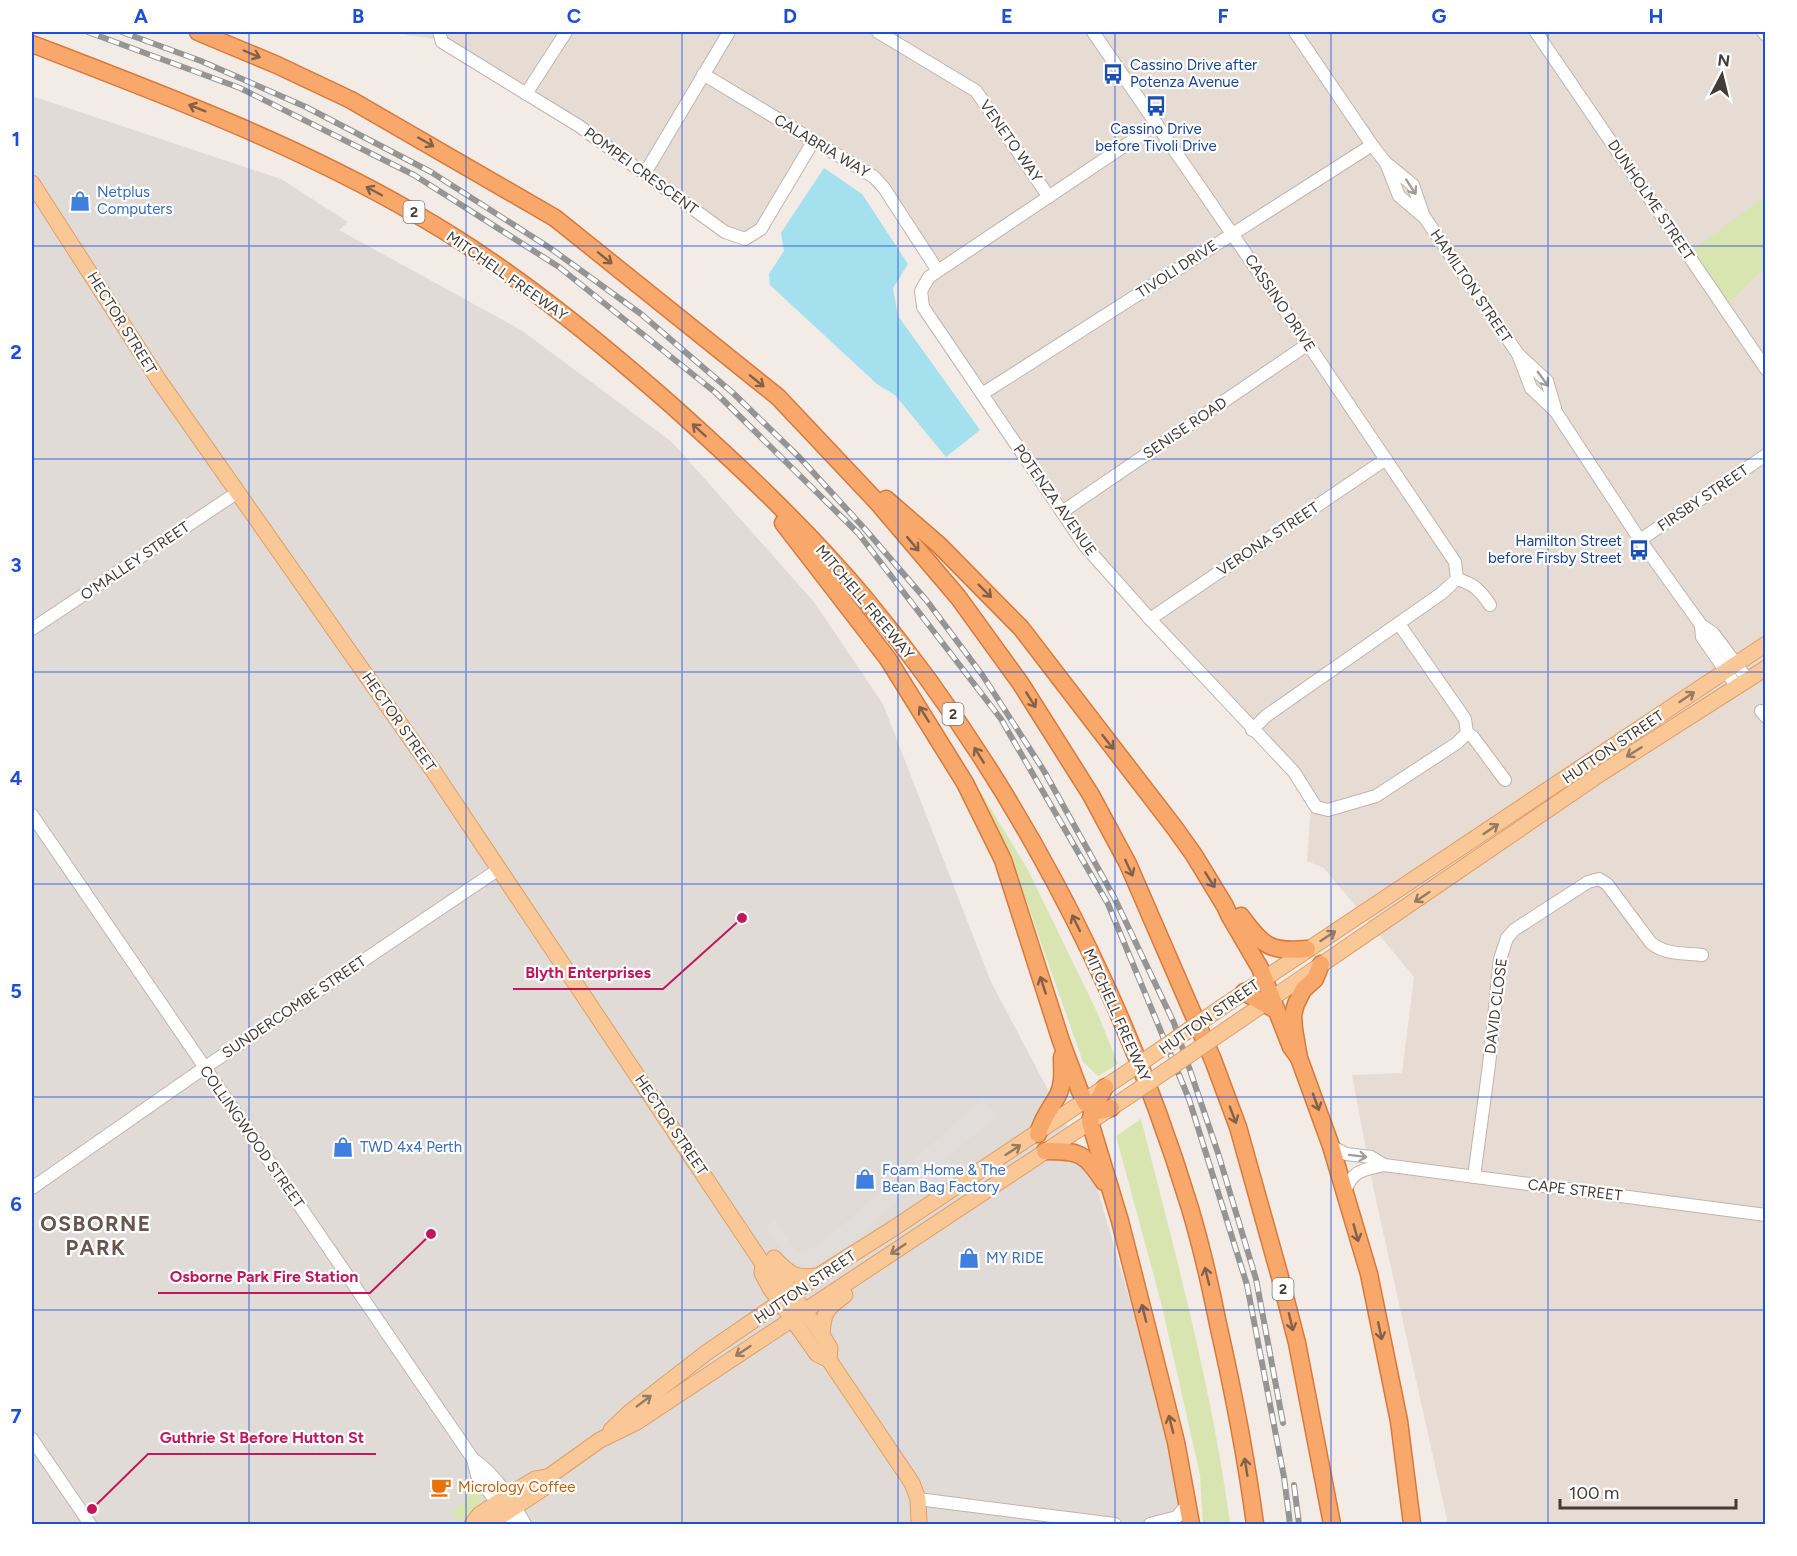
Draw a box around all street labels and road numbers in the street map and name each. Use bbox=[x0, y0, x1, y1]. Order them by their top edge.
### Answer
street label: VENETO WAY bbox=[976, 96, 1046, 186]
street label: CALABRIA WAY bbox=[771, 110, 873, 182]
street label: POMPEI CRESCENT bbox=[581, 124, 702, 219]
street label: DUNHOLME STREET bbox=[1604, 136, 1698, 264]
road number: 2 bbox=[404, 201, 424, 223]
street label: HAMILTON STREET bbox=[1426, 226, 1516, 347]
street label: MITCHELL FREEWAY bbox=[443, 227, 571, 325]
street label: TIVOLI DRIVE bbox=[1133, 236, 1221, 302]
street label: CASSINO DRIVE bbox=[1241, 251, 1319, 355]
street label: HECTOR STREET bbox=[83, 269, 161, 378]
street label: SENISE ROAD bbox=[1140, 393, 1230, 463]
street label: POTENZA AVENUE bbox=[1010, 441, 1100, 559]
street label: FIRSBY STREET bbox=[1654, 461, 1752, 535]
street label: VERONA STREET bbox=[1214, 498, 1323, 580]
street label: O'MALLEY STREET bbox=[77, 517, 194, 604]
street label: MITCHELL FREEWAY bbox=[812, 541, 918, 663]
street label: HECTOR STREET bbox=[358, 669, 440, 776]
road number: 2 bbox=[942, 703, 964, 725]
street label: HUTTON STREET bbox=[1559, 706, 1668, 788]
street label: MITCHELL FREEWAY bbox=[1080, 946, 1154, 1084]
street label: SUNDERCOMBE STREET bbox=[219, 952, 370, 1062]
street label: DAVID CLOSE bbox=[1481, 957, 1511, 1055]
street label: HUTTON STREET bbox=[1155, 975, 1263, 1058]
street label: COLLINGWOOD STREET bbox=[196, 1062, 308, 1212]
street label: HECTOR STREET bbox=[631, 1072, 712, 1179]
street label: CAPE STREET bbox=[1527, 1175, 1624, 1205]
street label: HUTTON STREET bbox=[751, 1246, 860, 1328]
road number: 2 bbox=[1272, 1278, 1294, 1300]

